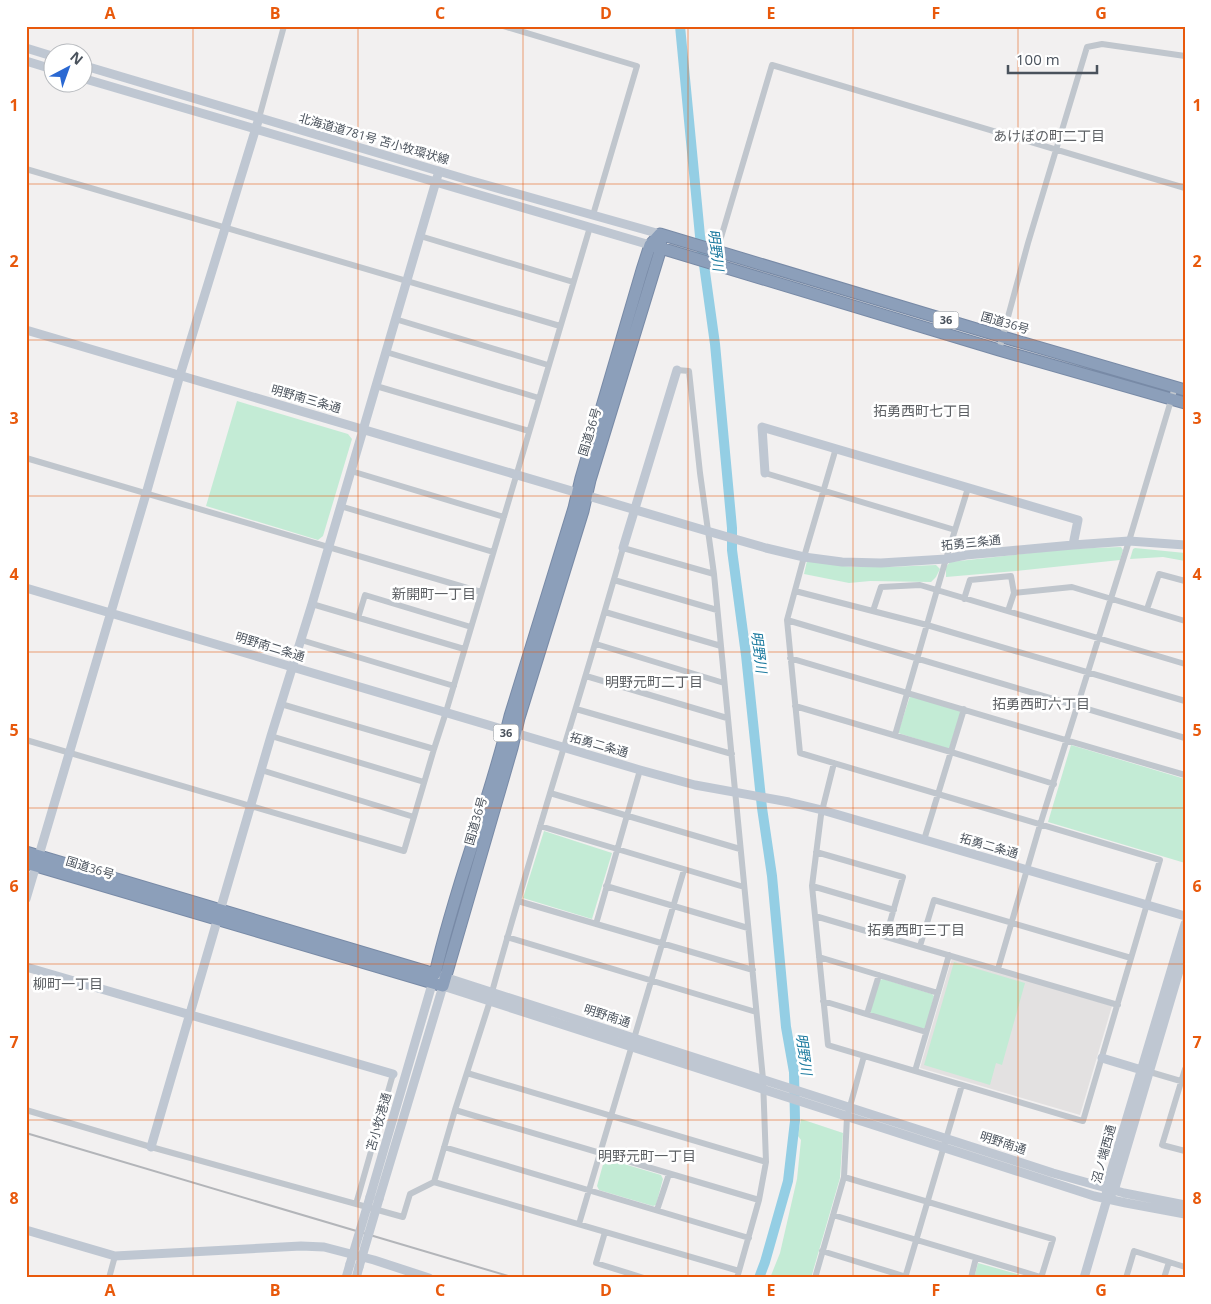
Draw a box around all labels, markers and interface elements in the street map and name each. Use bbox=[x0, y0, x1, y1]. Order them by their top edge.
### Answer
text: A bbox=[104, 2, 116, 24]
text: B bbox=[270, 2, 280, 24]
text: C bbox=[435, 2, 445, 24]
text: D bbox=[600, 2, 612, 24]
text: E bbox=[767, 2, 776, 24]
text: F bbox=[932, 2, 940, 24]
text: G bbox=[1095, 2, 1107, 24]
north arrow bbox=[42, 42, 92, 92]
scale bar bbox=[1008, 42, 1097, 74]
text: N bbox=[66, 47, 87, 69]
text: 100 m bbox=[1016, 49, 1060, 69]
text: 1 bbox=[9, 94, 19, 116]
text: 1 bbox=[1192, 94, 1202, 116]
street label: 北海道道781号 苫小牧環状線 bbox=[297, 109, 451, 168]
district label: あけぼの町二丁目 bbox=[993, 126, 1105, 145]
water label: 明野川 bbox=[705, 228, 729, 274]
text: 2 bbox=[9, 250, 19, 272]
text: 2 bbox=[1192, 250, 1202, 272]
street label: 国道36号 bbox=[979, 307, 1031, 338]
road number: 36 bbox=[934, 312, 958, 328]
street label: 明野南三条通 bbox=[269, 380, 343, 417]
district label: 拓勇西町七丁目 bbox=[873, 401, 971, 420]
street label: 国道36号 bbox=[574, 406, 605, 458]
text: 3 bbox=[9, 407, 19, 429]
text: 3 bbox=[1192, 407, 1202, 429]
street label: 拓勇三条通 bbox=[940, 531, 1002, 554]
text: 4 bbox=[9, 563, 19, 585]
text: 4 bbox=[1192, 563, 1202, 585]
district label: 新開町一丁目 bbox=[392, 584, 476, 603]
street label: 明野南二条通 bbox=[233, 628, 307, 665]
water label: 明野川 bbox=[748, 630, 772, 676]
district label: 明野元町二丁目 bbox=[605, 672, 703, 691]
district label: 拓勇西町六丁目 bbox=[992, 694, 1090, 713]
text: 5 bbox=[9, 719, 19, 741]
text: 5 bbox=[1192, 719, 1202, 741]
road number: 36 bbox=[494, 724, 518, 741]
street label: 拓勇二条通 bbox=[568, 728, 630, 761]
street label: 国道36号 bbox=[460, 795, 491, 847]
street label: 拓勇二条通 bbox=[958, 829, 1020, 862]
street label: 国道36号 bbox=[64, 852, 116, 883]
text: 6 bbox=[9, 875, 19, 897]
text: 6 bbox=[1192, 875, 1202, 897]
district label: 拓勇西町三丁目 bbox=[867, 920, 965, 939]
district label: 柳町一丁目 bbox=[33, 974, 103, 993]
street label: 明野南通 bbox=[582, 1000, 633, 1031]
text: 7 bbox=[9, 1031, 19, 1053]
text: 7 bbox=[1192, 1031, 1202, 1053]
water label: 明野川 bbox=[792, 1032, 817, 1078]
street label: 苫小牧港通 bbox=[362, 1091, 395, 1153]
street label: 沼ノ端西通 bbox=[1088, 1123, 1119, 1185]
street label: 明野南通 bbox=[978, 1127, 1029, 1158]
district label: 明野元町一丁目 bbox=[598, 1146, 696, 1165]
text: 8 bbox=[9, 1187, 19, 1209]
text: 8 bbox=[1192, 1187, 1202, 1209]
text: A bbox=[104, 1279, 116, 1301]
text: B bbox=[270, 1279, 280, 1301]
text: C bbox=[435, 1279, 445, 1301]
text: D bbox=[600, 1279, 612, 1301]
text: E bbox=[767, 1279, 776, 1301]
text: F bbox=[932, 1279, 940, 1301]
text: G bbox=[1095, 1279, 1107, 1301]

